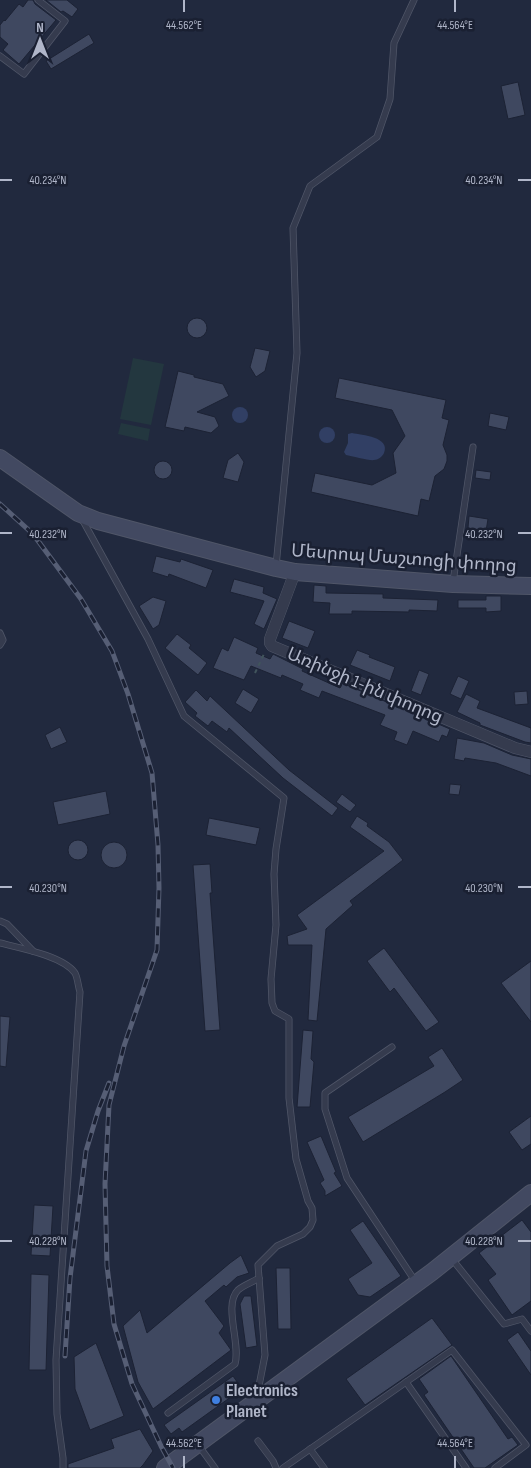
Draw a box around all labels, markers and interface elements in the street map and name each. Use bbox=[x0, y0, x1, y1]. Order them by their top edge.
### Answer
north arrow bbox=[15, 15, 65, 65]
text: 44.562°E bbox=[166, 18, 202, 33]
text: 44.564°E bbox=[437, 18, 473, 33]
text: N bbox=[36, 19, 44, 36]
text: 40.234°N bbox=[30, 173, 66, 188]
text: 40.234°N bbox=[466, 173, 502, 188]
text: 40.232°N bbox=[29, 527, 67, 542]
text: 40.232°N bbox=[465, 527, 503, 542]
street label: Մեսրոպ Մաշտոցի փողոց bbox=[290, 540, 517, 577]
street label: Առինջի 1-ին փողոց bbox=[284, 643, 446, 728]
text: 40.230°N bbox=[29, 881, 67, 896]
text: 40.230°N bbox=[465, 881, 503, 896]
text: 40.228°N bbox=[29, 1234, 67, 1249]
text: 40.228°N bbox=[465, 1234, 503, 1249]
place label: Electronics Planet bbox=[226, 1380, 298, 1422]
marker: Electronics Planet bbox=[210, 1394, 222, 1406]
text: 44.562°E bbox=[166, 1436, 202, 1451]
text: 44.564°E bbox=[437, 1436, 473, 1451]

